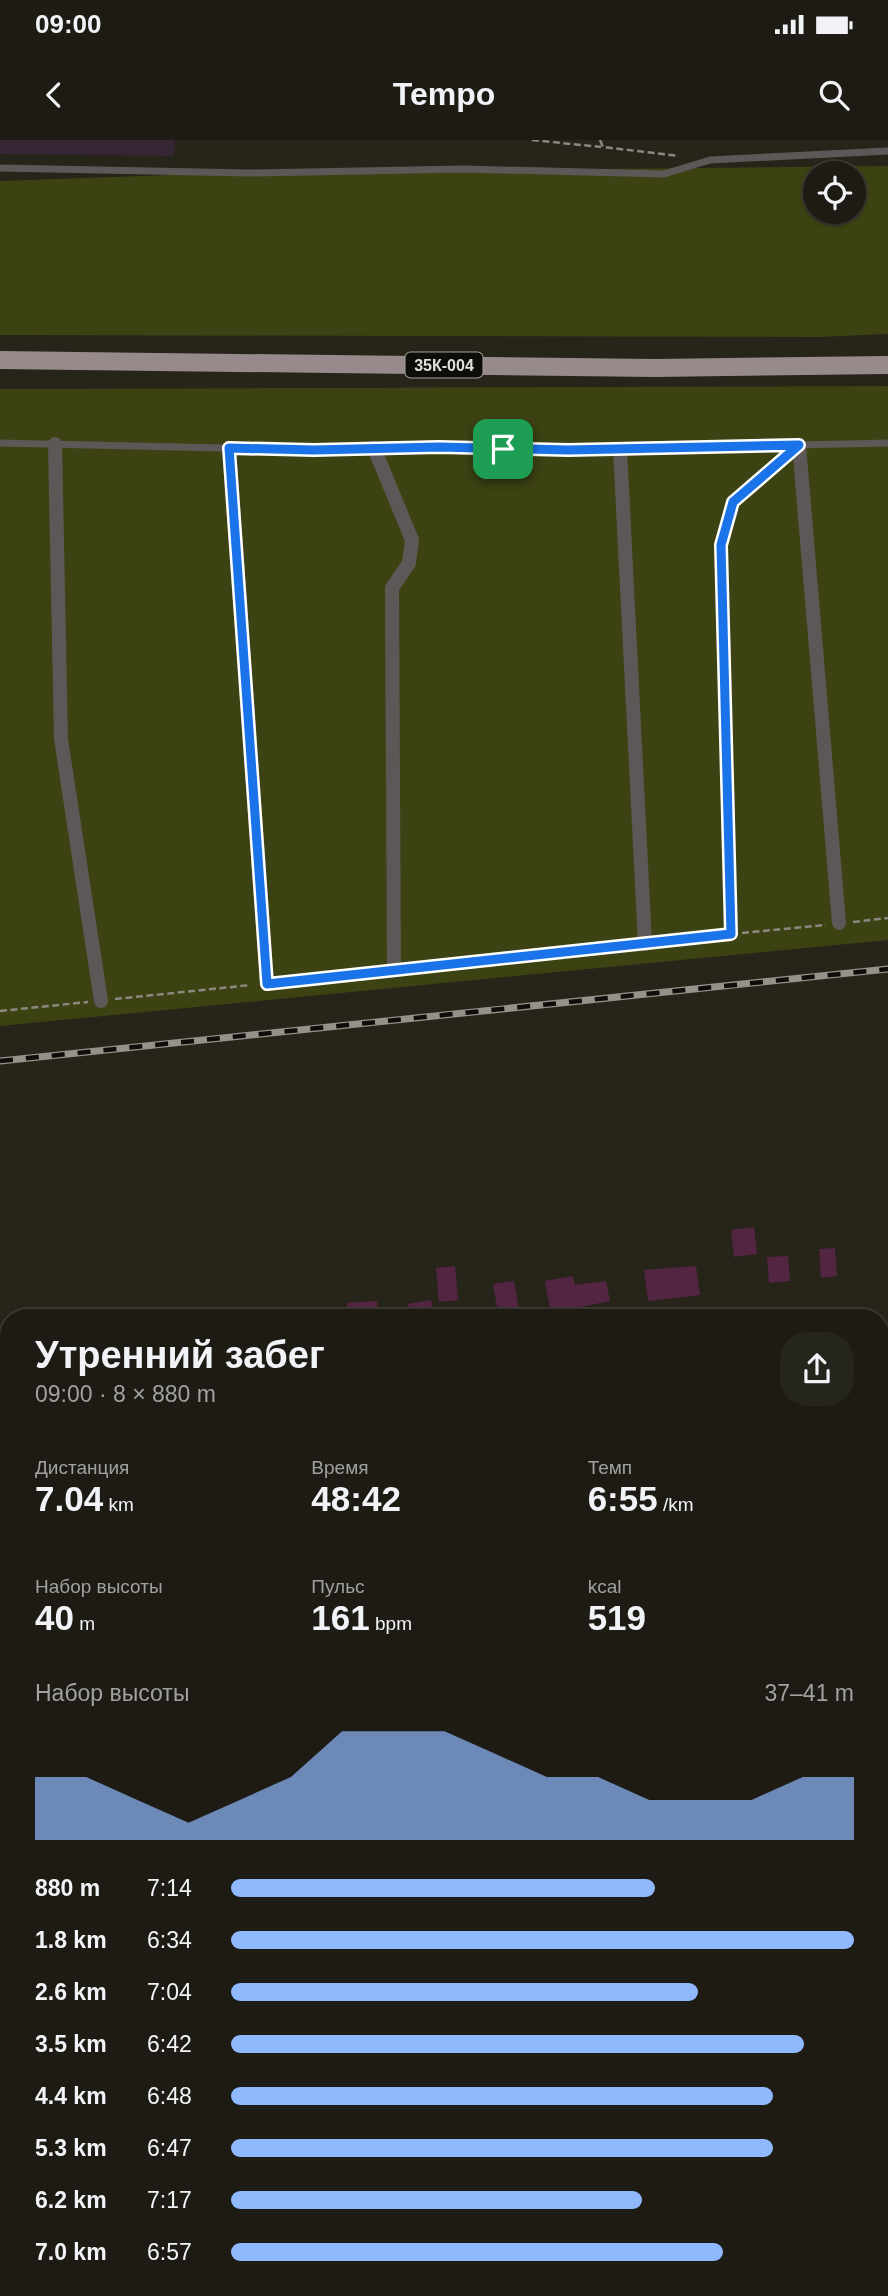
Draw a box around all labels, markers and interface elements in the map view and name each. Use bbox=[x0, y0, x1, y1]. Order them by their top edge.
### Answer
text: 09:00 bbox=[35, 9, 102, 39]
icon: back bbox=[35, 76, 73, 114]
text: Tempo bbox=[393, 76, 495, 112]
icon: search bbox=[815, 76, 853, 114]
map controls bbox=[803, 161, 866, 224]
button: locate bbox=[803, 161, 866, 224]
road number: 35К-004 bbox=[406, 353, 482, 378]
pin bbox=[473, 419, 533, 479]
icon: arrive bbox=[484, 430, 522, 468]
button: share bbox=[780, 1332, 854, 1406]
text: Утренний забег bbox=[35, 1334, 325, 1376]
text: 09:00 · 8 × 880 m bbox=[35, 1381, 216, 1407]
text: Дистанция bbox=[35, 1457, 129, 1478]
text: Время bbox=[311, 1457, 369, 1478]
text: Темп bbox=[588, 1457, 632, 1478]
text: 7.04 bbox=[35, 1479, 103, 1518]
text: 48:42 bbox=[311, 1479, 401, 1518]
text: 6:55 bbox=[588, 1479, 658, 1518]
text: km bbox=[103, 1494, 134, 1515]
text: /km bbox=[658, 1494, 694, 1515]
text: Набор высоты bbox=[35, 1576, 163, 1597]
text: Пульс bbox=[311, 1576, 365, 1597]
text: kcal bbox=[588, 1576, 621, 1597]
text: 40 bbox=[35, 1598, 74, 1637]
text: 161 bbox=[311, 1598, 370, 1637]
text: 519 bbox=[588, 1598, 646, 1637]
text: m bbox=[74, 1613, 95, 1634]
text: bpm bbox=[370, 1613, 412, 1634]
text: Набор высоты bbox=[35, 1680, 189, 1706]
text: 37–41 m bbox=[764, 1680, 854, 1706]
text: 880 m bbox=[35, 1875, 100, 1901]
text: 7:14 bbox=[147, 1875, 192, 1901]
text: 1.8 km bbox=[35, 1927, 107, 1953]
text: 6:34 bbox=[147, 1927, 192, 1953]
text: 2.6 km bbox=[35, 1979, 107, 2005]
text: 7:04 bbox=[147, 1979, 192, 2005]
text: 3.5 km bbox=[35, 2031, 107, 2057]
text: 6:42 bbox=[147, 2031, 192, 2057]
text: 4.4 km bbox=[35, 2083, 107, 2109]
text: 6:48 bbox=[147, 2083, 192, 2109]
text: 5.3 km bbox=[35, 2135, 107, 2161]
text: 6:47 bbox=[147, 2135, 192, 2161]
text: 6.2 km bbox=[35, 2187, 107, 2213]
text: 7:17 bbox=[147, 2187, 192, 2213]
text: 7.0 km bbox=[35, 2239, 107, 2265]
text: 6:57 bbox=[147, 2239, 192, 2265]

